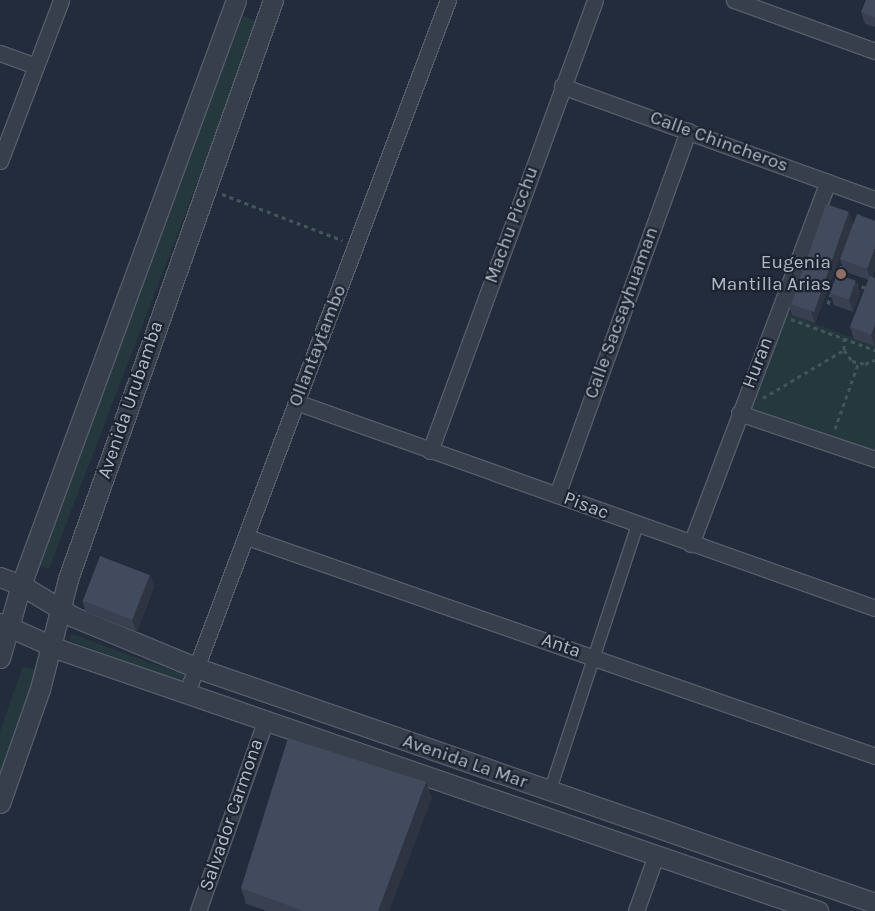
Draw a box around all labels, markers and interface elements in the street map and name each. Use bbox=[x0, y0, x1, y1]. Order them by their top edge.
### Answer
street label: Calle Chincheros bbox=[647, 106, 791, 178]
street label: Machu Picchu bbox=[480, 163, 544, 287]
street label: Calle Sacsayhuaman bbox=[580, 224, 664, 402]
place label: Eugenia Mantilla Arias bbox=[711, 252, 831, 296]
marker: Eugenia Mantilla Arias bbox=[835, 268, 847, 280]
street label: Ollantaytambo bbox=[284, 282, 352, 410]
street label: Avenida Urubamba bbox=[93, 318, 169, 482]
street label: Huran bbox=[738, 334, 778, 392]
street label: Pisac bbox=[560, 487, 612, 525]
street label: Anta bbox=[538, 629, 584, 663]
street label: Avenida La Mar bbox=[400, 730, 530, 794]
street label: Salvador Carmona bbox=[195, 736, 269, 894]

